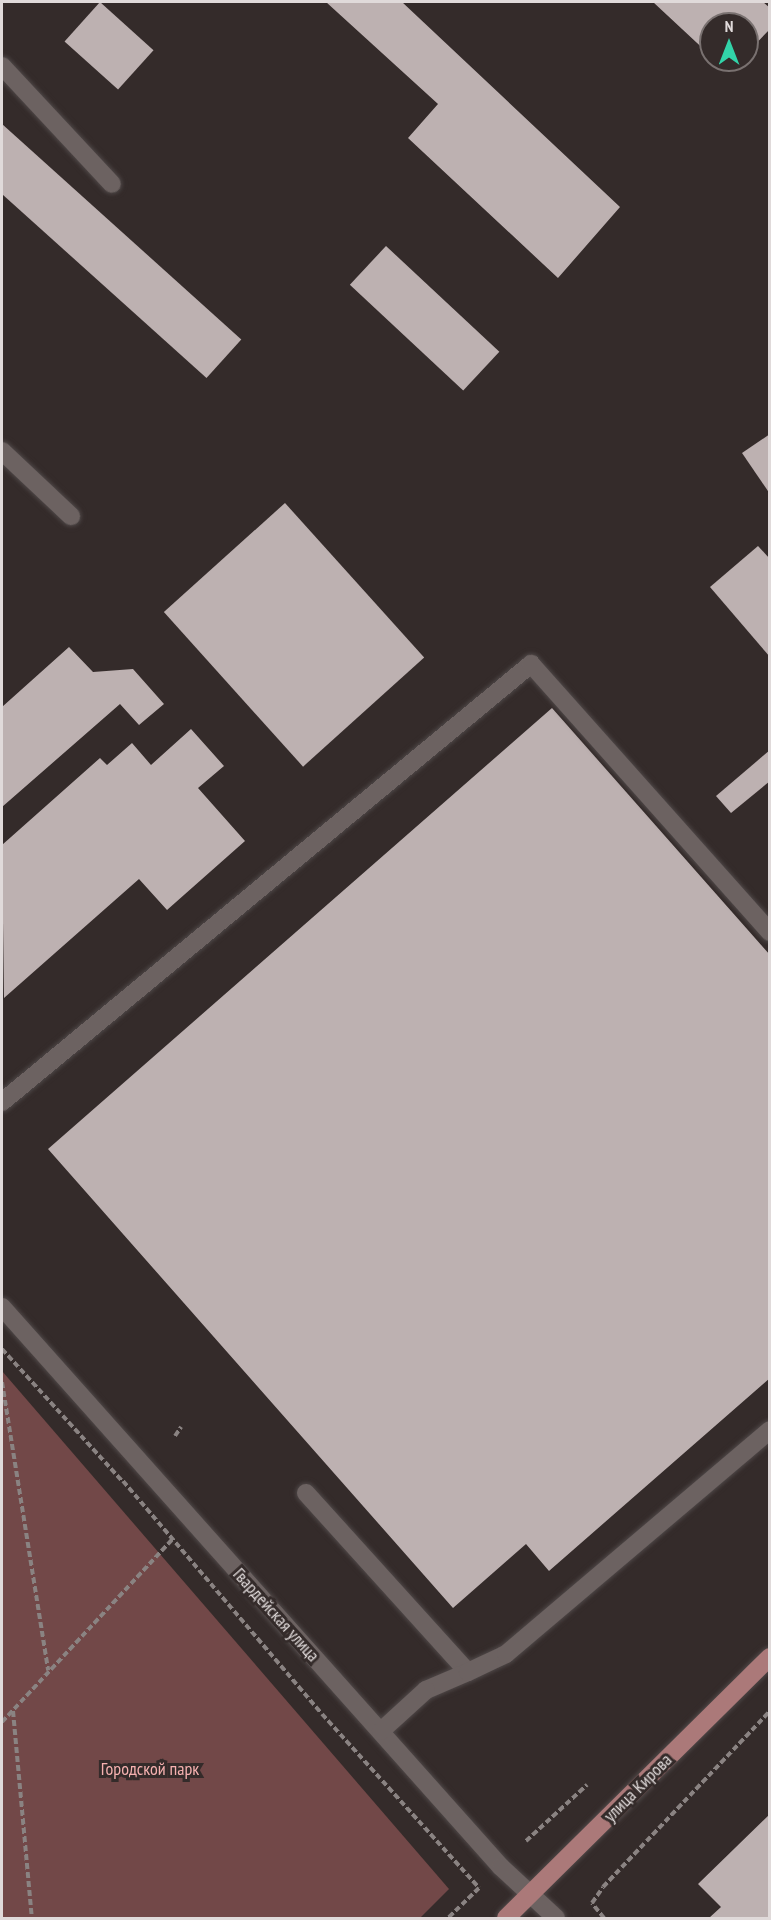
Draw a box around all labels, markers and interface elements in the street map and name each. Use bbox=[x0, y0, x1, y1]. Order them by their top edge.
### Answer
north arrow bbox=[699, 12, 759, 72]
text: N bbox=[725, 16, 733, 36]
street label: Гвардейская улица bbox=[228, 1564, 324, 1666]
street label: улица Кирова bbox=[599, 1749, 677, 1827]
park label: Городской парк bbox=[101, 1758, 199, 1780]

